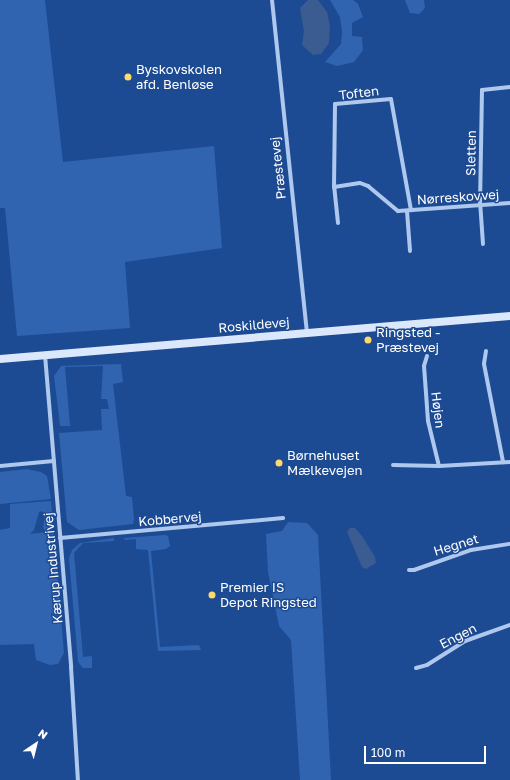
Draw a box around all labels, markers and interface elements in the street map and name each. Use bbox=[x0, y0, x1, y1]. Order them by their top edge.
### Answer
place label: Byskovskolen afd. Benløse bbox=[136, 62, 222, 93]
marker: Byskovskolen afd. Benløse bbox=[123, 72, 133, 82]
street label: Toften bbox=[338, 83, 380, 103]
street label: Sletten bbox=[463, 130, 479, 176]
street label: Præstevej bbox=[267, 136, 289, 200]
street label: Nørreskovvej bbox=[416, 186, 500, 208]
street label: Roskildevej bbox=[218, 314, 290, 336]
place label: Ringsted - Præstevej bbox=[376, 325, 440, 356]
marker: Ringsted - Præstevej bbox=[363, 335, 373, 345]
street label: Højen bbox=[428, 391, 448, 429]
place label: Børnehuset Mælkevejen bbox=[287, 448, 362, 479]
marker: Børnehuset Mælkevejen bbox=[274, 458, 284, 468]
street label: Kobbervej bbox=[138, 508, 202, 530]
street label: Kærup Industrivej bbox=[40, 512, 66, 624]
street label: Hegnet bbox=[432, 531, 480, 559]
place label: Premier IS Depot Ringsted bbox=[220, 580, 317, 611]
marker: Premier IS Depot Ringsted bbox=[207, 590, 217, 600]
street label: Engen bbox=[437, 620, 479, 652]
north arrow bbox=[16, 724, 56, 764]
text: N bbox=[36, 726, 50, 741]
scale bar bbox=[366, 738, 488, 764]
text: 100 m bbox=[371, 745, 405, 760]

